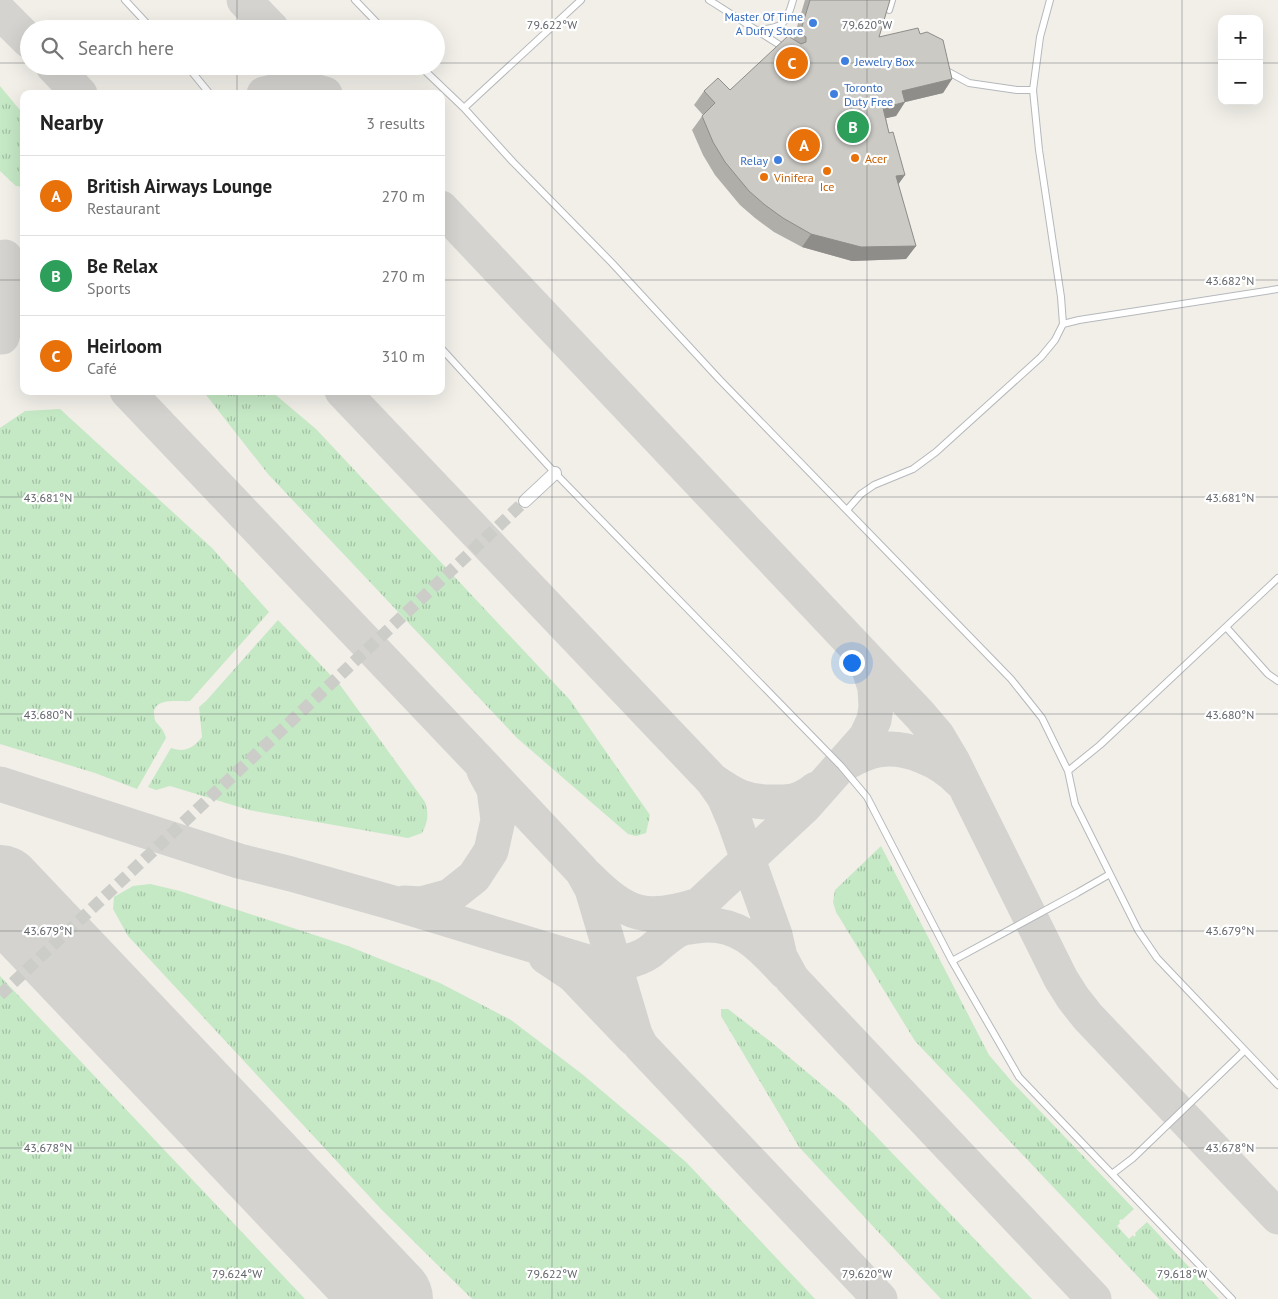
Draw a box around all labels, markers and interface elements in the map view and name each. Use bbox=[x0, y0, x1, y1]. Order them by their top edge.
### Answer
place label: Master Of Time A Dufry Store bbox=[725, 9, 803, 38]
map controls bbox=[1218, 15, 1263, 105]
button: + bbox=[1218, 15, 1263, 60]
text: 79.622°W bbox=[527, 17, 577, 32]
marker: Master Of Time A Dufry Store bbox=[807, 17, 819, 29]
text: 79.620°W bbox=[842, 17, 892, 32]
search box bbox=[20, 20, 445, 75]
icon: search bbox=[38, 34, 66, 62]
text: Search here bbox=[78, 36, 174, 60]
pin: C bbox=[776, 44, 808, 82]
place label: Jewelry Box bbox=[854, 54, 915, 69]
marker: Jewelry Box bbox=[839, 55, 851, 67]
button: − bbox=[1218, 60, 1263, 105]
place label: Toronto Duty Free bbox=[844, 80, 893, 109]
marker: Toronto Duty Free bbox=[828, 88, 840, 100]
pin: B bbox=[837, 108, 869, 146]
text: Nearby bbox=[40, 109, 103, 136]
text: 3 results bbox=[366, 113, 425, 133]
pin: A bbox=[788, 126, 820, 164]
place label: Acer bbox=[865, 151, 887, 166]
marker: Acer bbox=[849, 152, 861, 164]
place label: Relay bbox=[740, 153, 768, 168]
marker: Relay bbox=[772, 154, 784, 166]
marker: Ice bbox=[821, 165, 833, 177]
place label: Vinifera bbox=[773, 170, 814, 185]
marker: Vinifera bbox=[758, 171, 770, 183]
text: British Airways Lounge bbox=[87, 174, 272, 198]
place label: Ice bbox=[820, 179, 834, 194]
text: A bbox=[51, 186, 61, 206]
text: 270 m bbox=[382, 186, 425, 206]
text: Restaurant bbox=[87, 198, 160, 218]
text: Be Relax bbox=[87, 254, 158, 278]
text: B bbox=[51, 266, 61, 286]
text: 270 m bbox=[382, 266, 425, 286]
text: 43.682°N bbox=[1206, 273, 1254, 288]
text: Sports bbox=[87, 278, 131, 298]
text: Heirloom bbox=[87, 334, 162, 358]
text: C bbox=[52, 346, 60, 366]
text: 310 m bbox=[382, 346, 425, 366]
text: Café bbox=[87, 358, 117, 378]
text: 43.681°N bbox=[24, 490, 72, 505]
text: 43.681°N bbox=[1206, 490, 1254, 505]
your location bbox=[839, 650, 865, 676]
text: 43.680°N bbox=[24, 707, 72, 722]
text: 43.680°N bbox=[1206, 707, 1254, 722]
text: 43.679°N bbox=[24, 923, 72, 938]
text: 43.679°N bbox=[1206, 923, 1254, 938]
text: 43.678°N bbox=[24, 1140, 72, 1155]
text: 43.678°N bbox=[1206, 1140, 1254, 1155]
text: 79.624°W bbox=[212, 1266, 262, 1281]
text: 79.622°W bbox=[527, 1266, 577, 1281]
text: 79.620°W bbox=[842, 1266, 892, 1281]
text: 79.618°W bbox=[1157, 1266, 1207, 1281]

